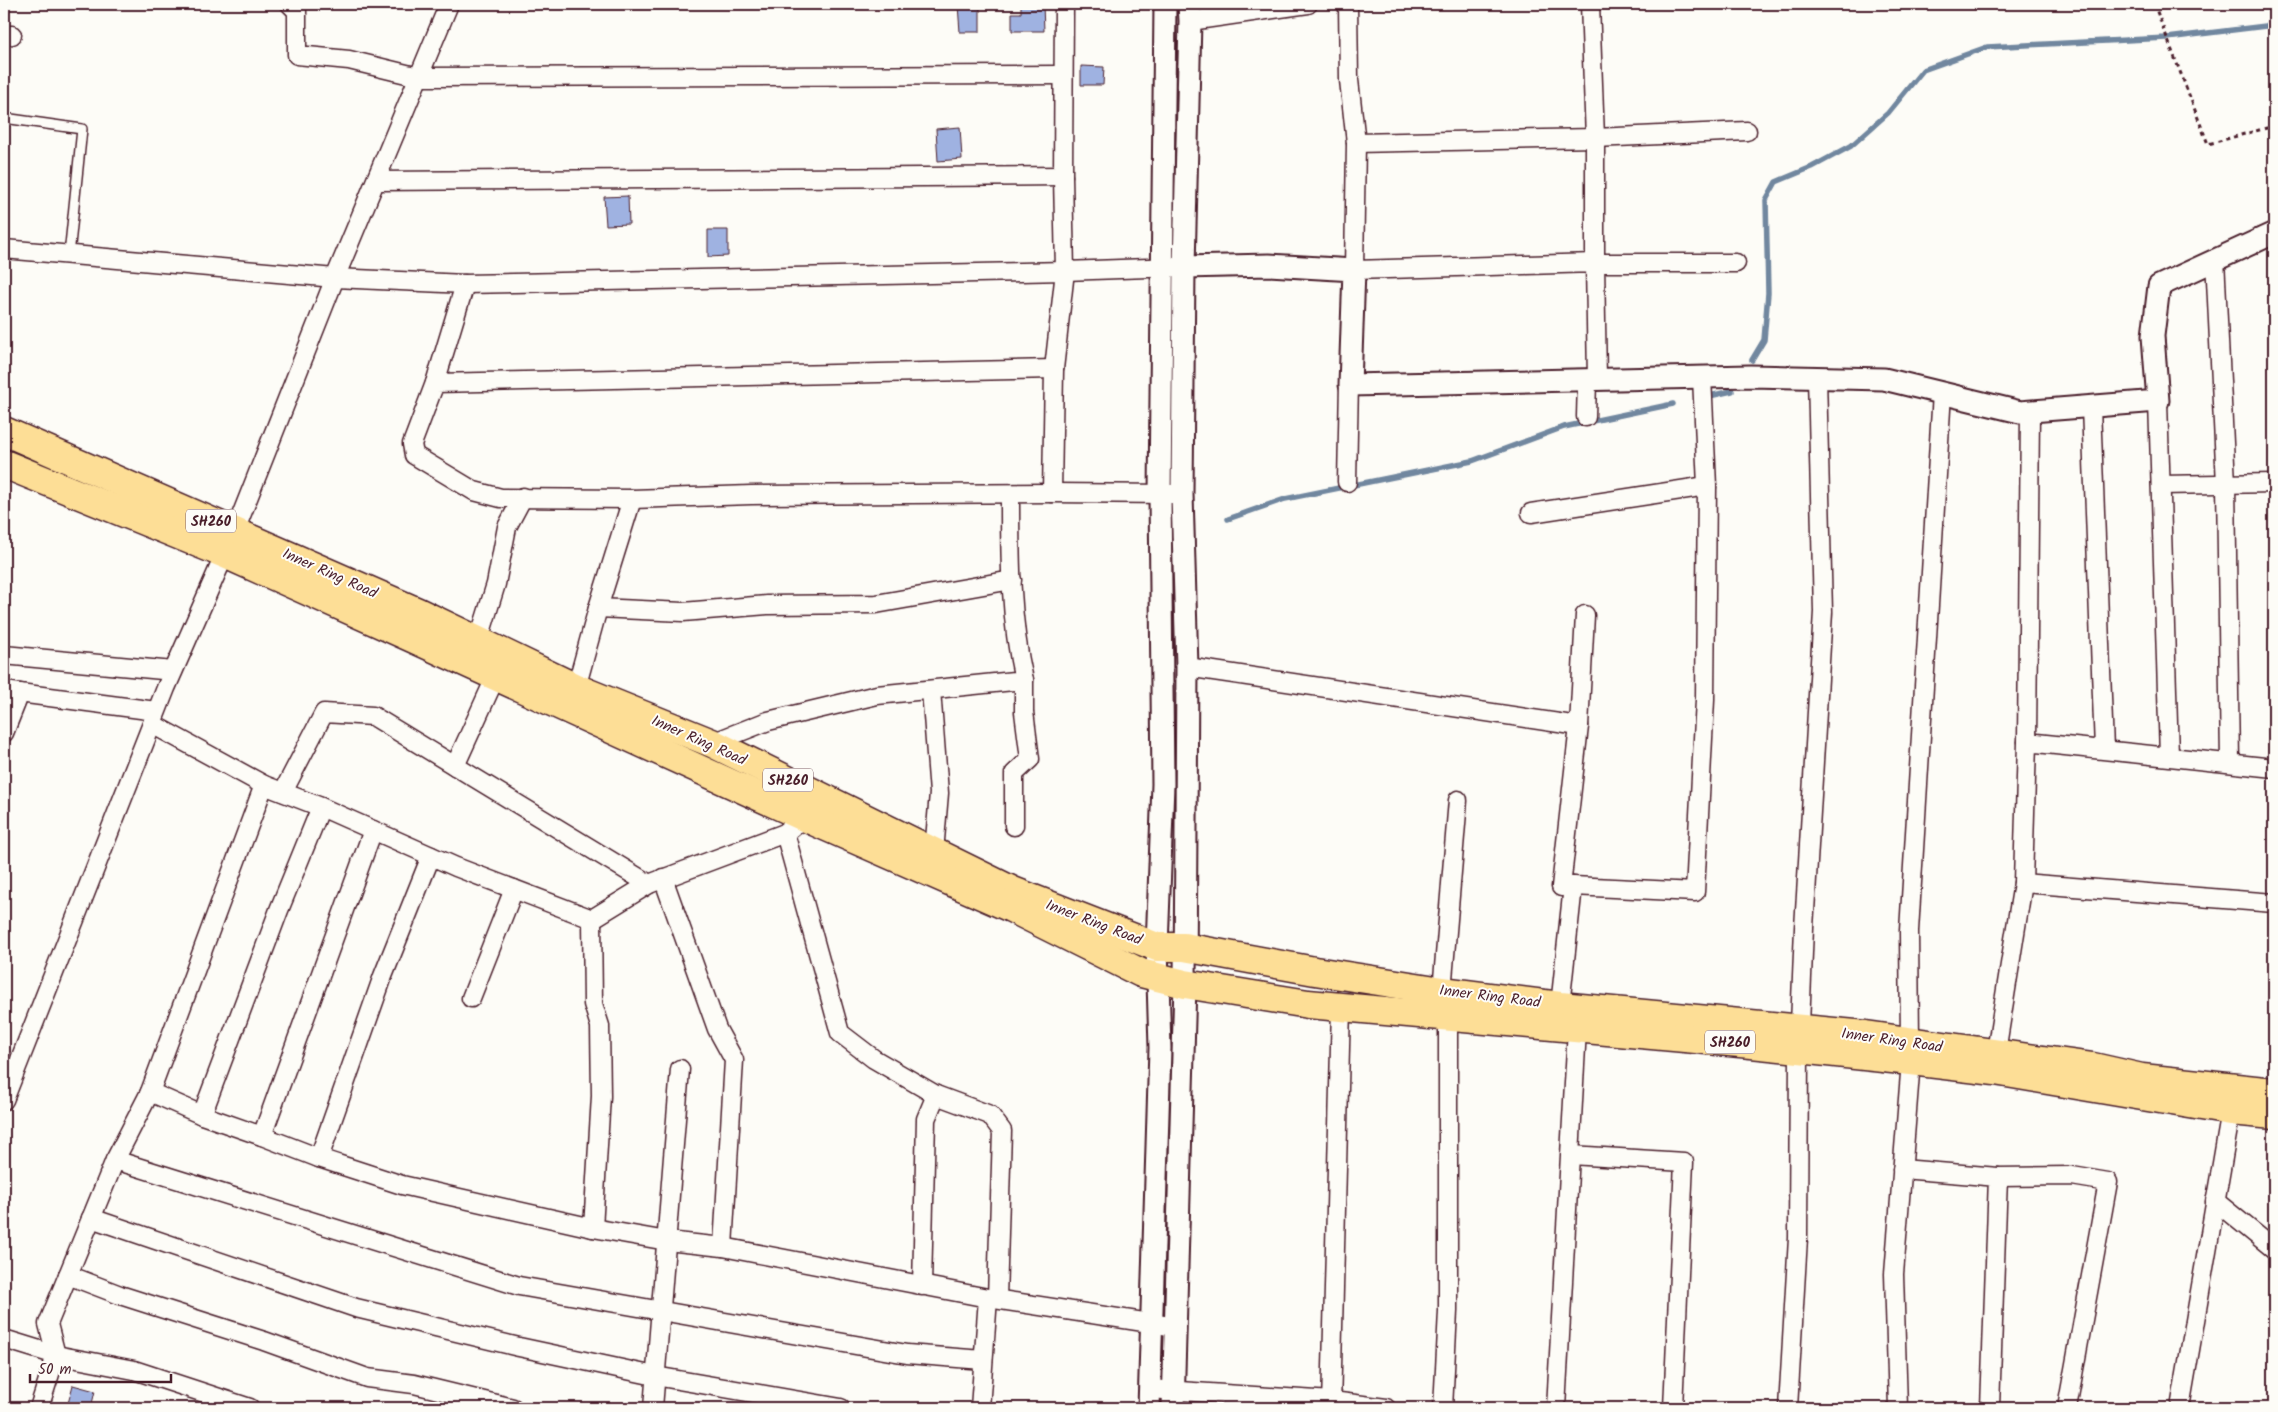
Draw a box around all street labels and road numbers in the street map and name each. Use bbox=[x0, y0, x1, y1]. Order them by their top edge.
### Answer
road number: SH260 bbox=[186, 510, 236, 532]
street label: Inner Ring Road bbox=[278, 542, 381, 606]
street label: Inner Ring Road bbox=[647, 709, 750, 773]
road number: SH260 bbox=[763, 768, 813, 792]
street label: Inner Ring Road bbox=[1042, 893, 1146, 953]
street label: Inner Ring Road bbox=[1438, 979, 1542, 1015]
street label: Inner Ring Road bbox=[1840, 1022, 1944, 1060]
road number: SH260 bbox=[1705, 1030, 1755, 1054]

